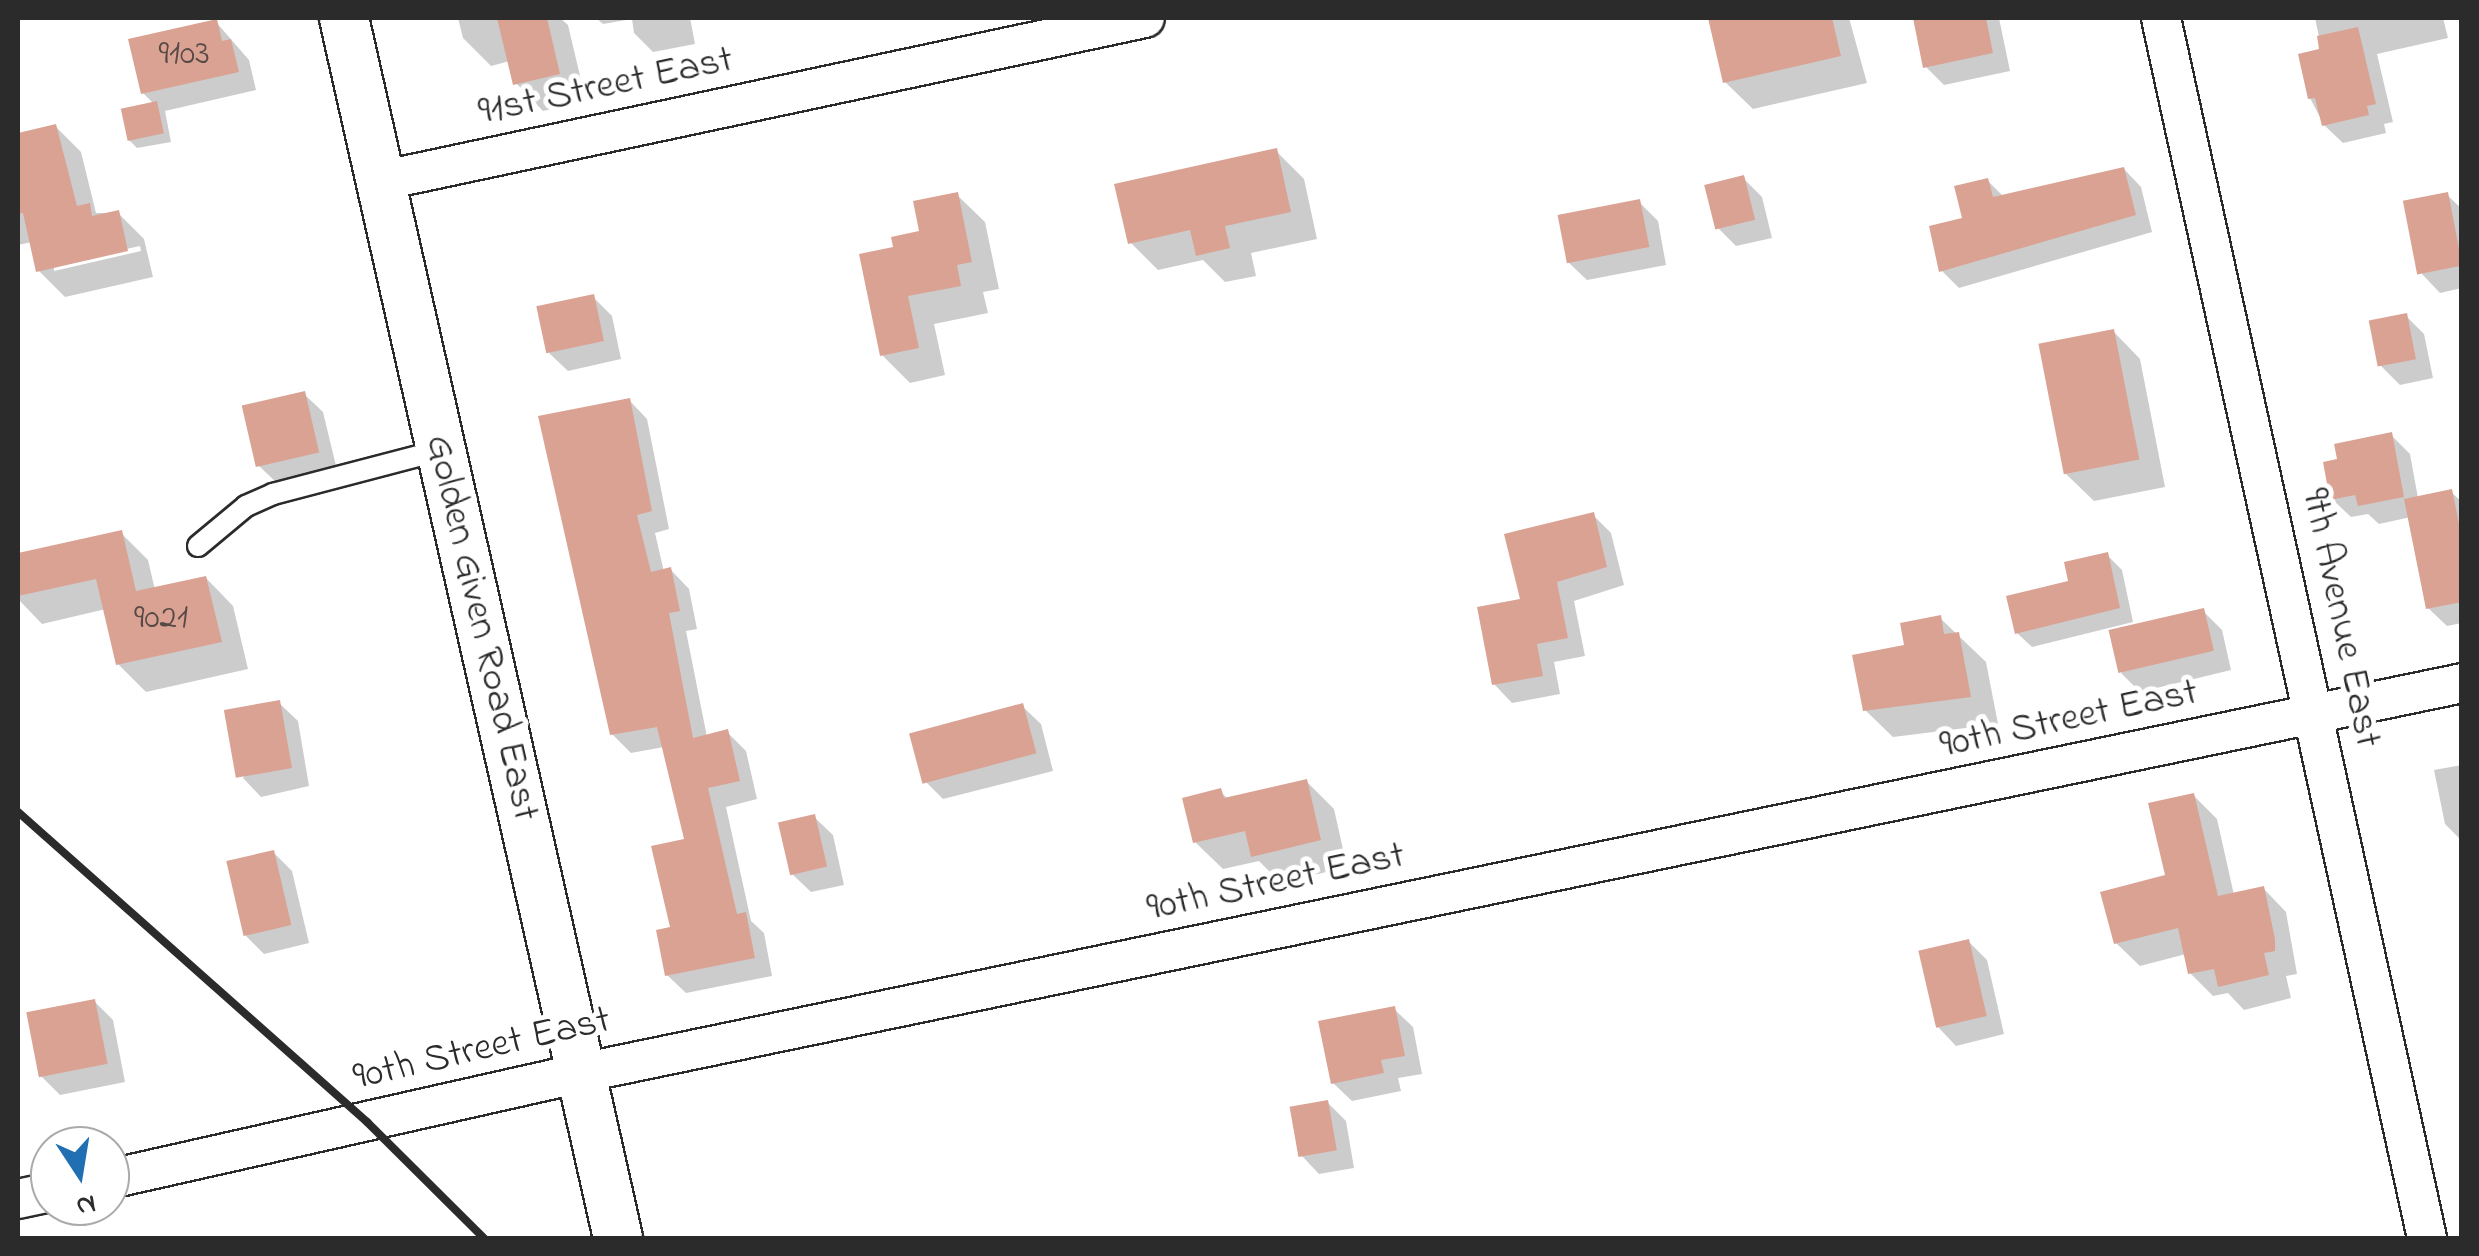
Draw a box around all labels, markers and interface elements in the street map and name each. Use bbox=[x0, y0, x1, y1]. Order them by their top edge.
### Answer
house number: 9103 bbox=[158, 34, 210, 76]
street label: 91st Street East bbox=[474, 37, 738, 137]
street label: Golden Given Road East bbox=[413, 430, 549, 826]
street label: 9th Avenue East bbox=[2289, 484, 2391, 752]
house number: 9021 bbox=[134, 598, 188, 640]
street label: 90th Street East bbox=[1936, 669, 2202, 771]
street label: 90th Street East bbox=[1143, 832, 1409, 934]
street label: 90th Street East bbox=[349, 997, 615, 1103]
north arrow bbox=[30, 1126, 130, 1226]
text: N bbox=[72, 1182, 99, 1226]

